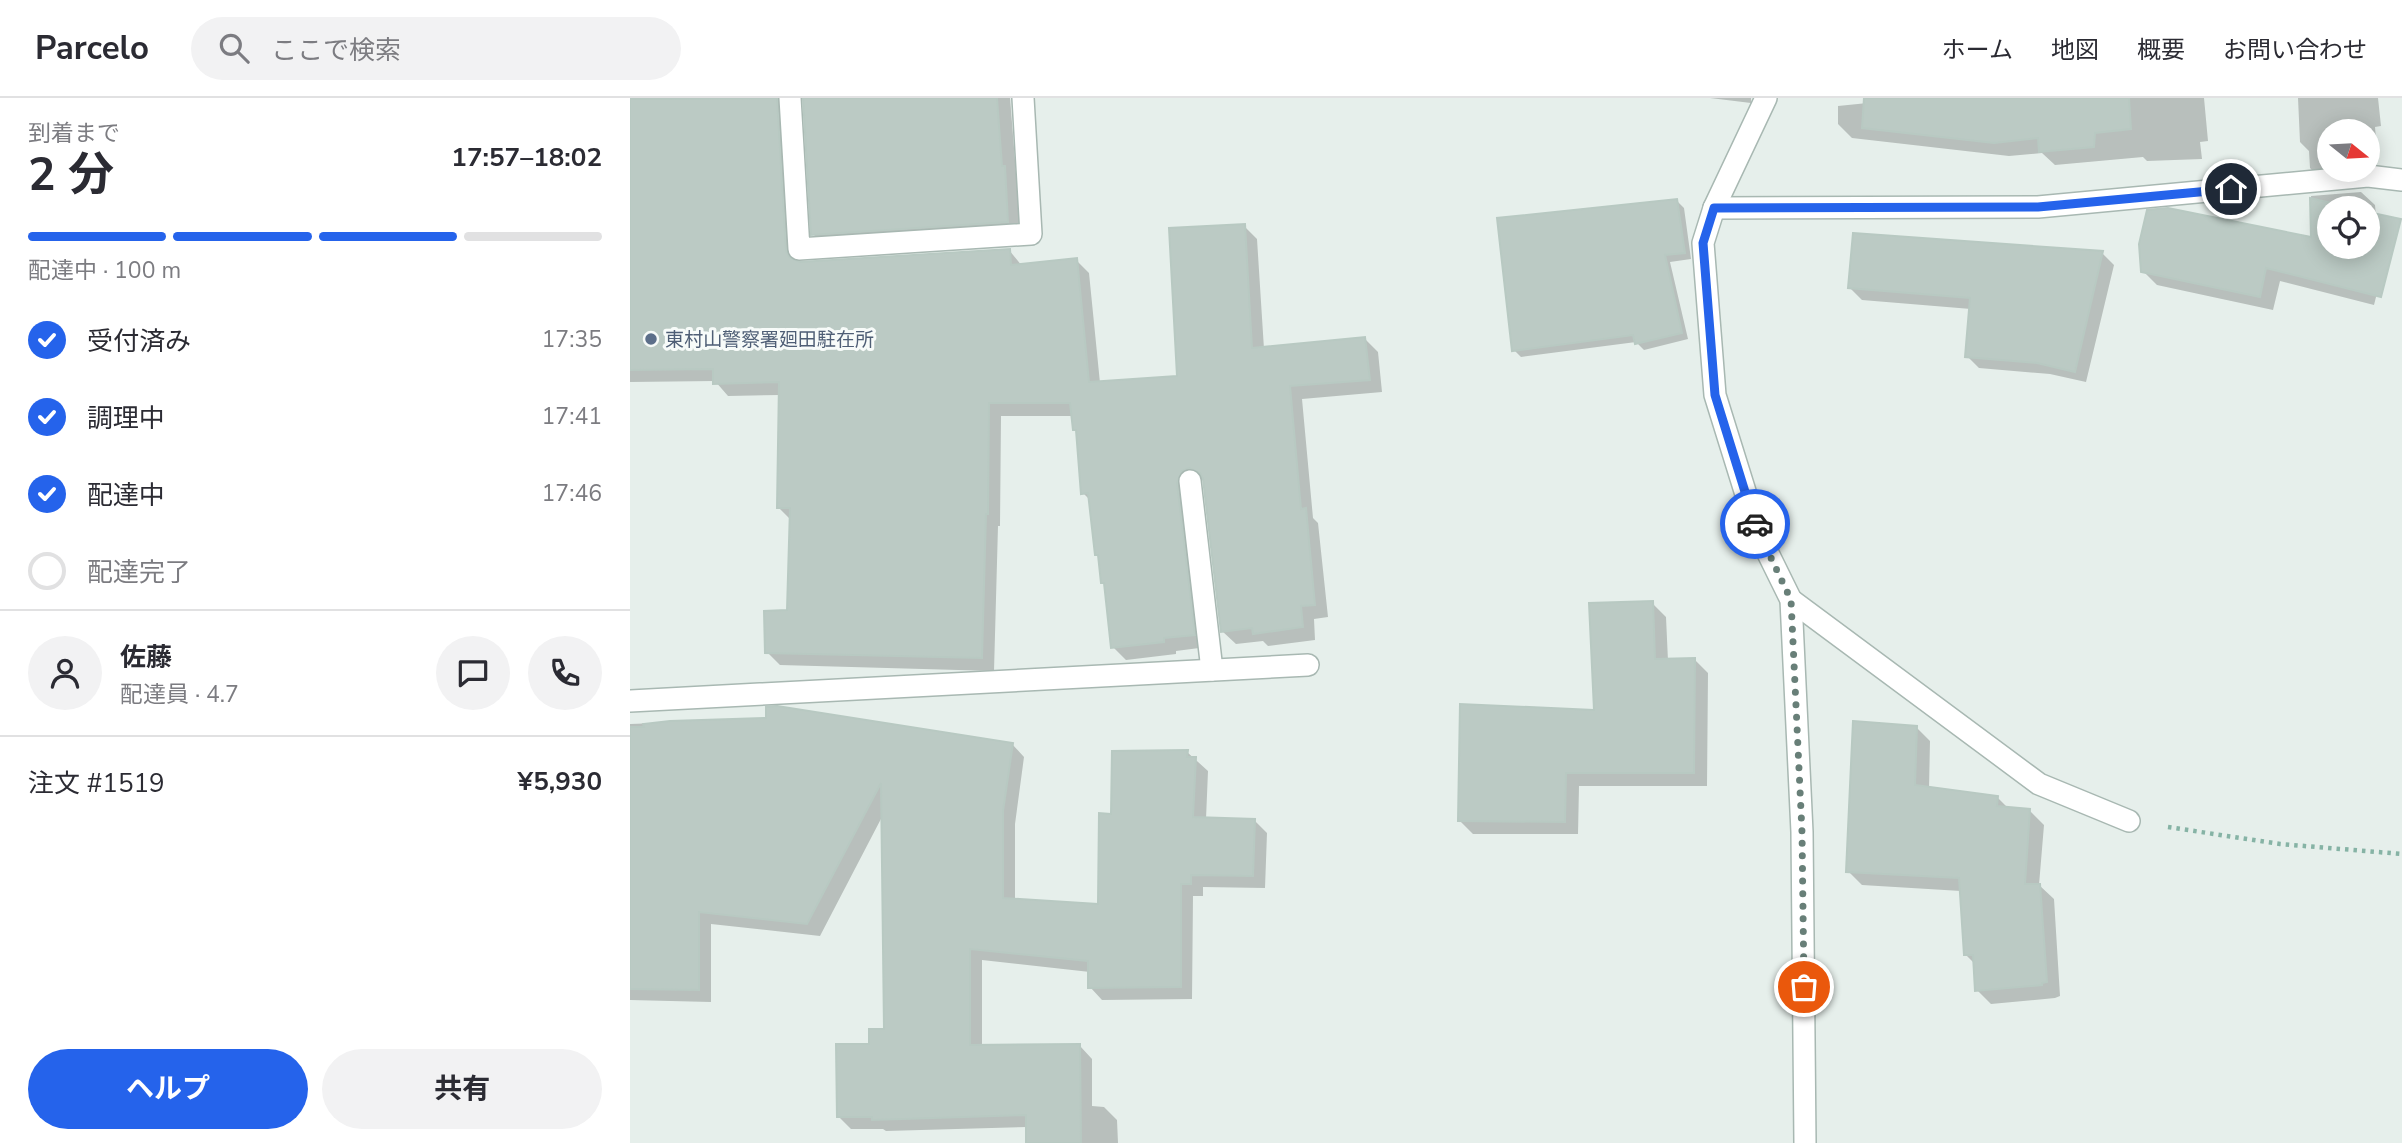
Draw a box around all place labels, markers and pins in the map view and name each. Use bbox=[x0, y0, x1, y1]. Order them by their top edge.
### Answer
pin bbox=[2201, 159, 2261, 219]
place label: 東村山警察署廻田駐在所 bbox=[665, 327, 874, 353]
marker: 東村山警察署廻田駐在所 bbox=[643, 331, 659, 347]
pin bbox=[1774, 957, 1834, 1017]

